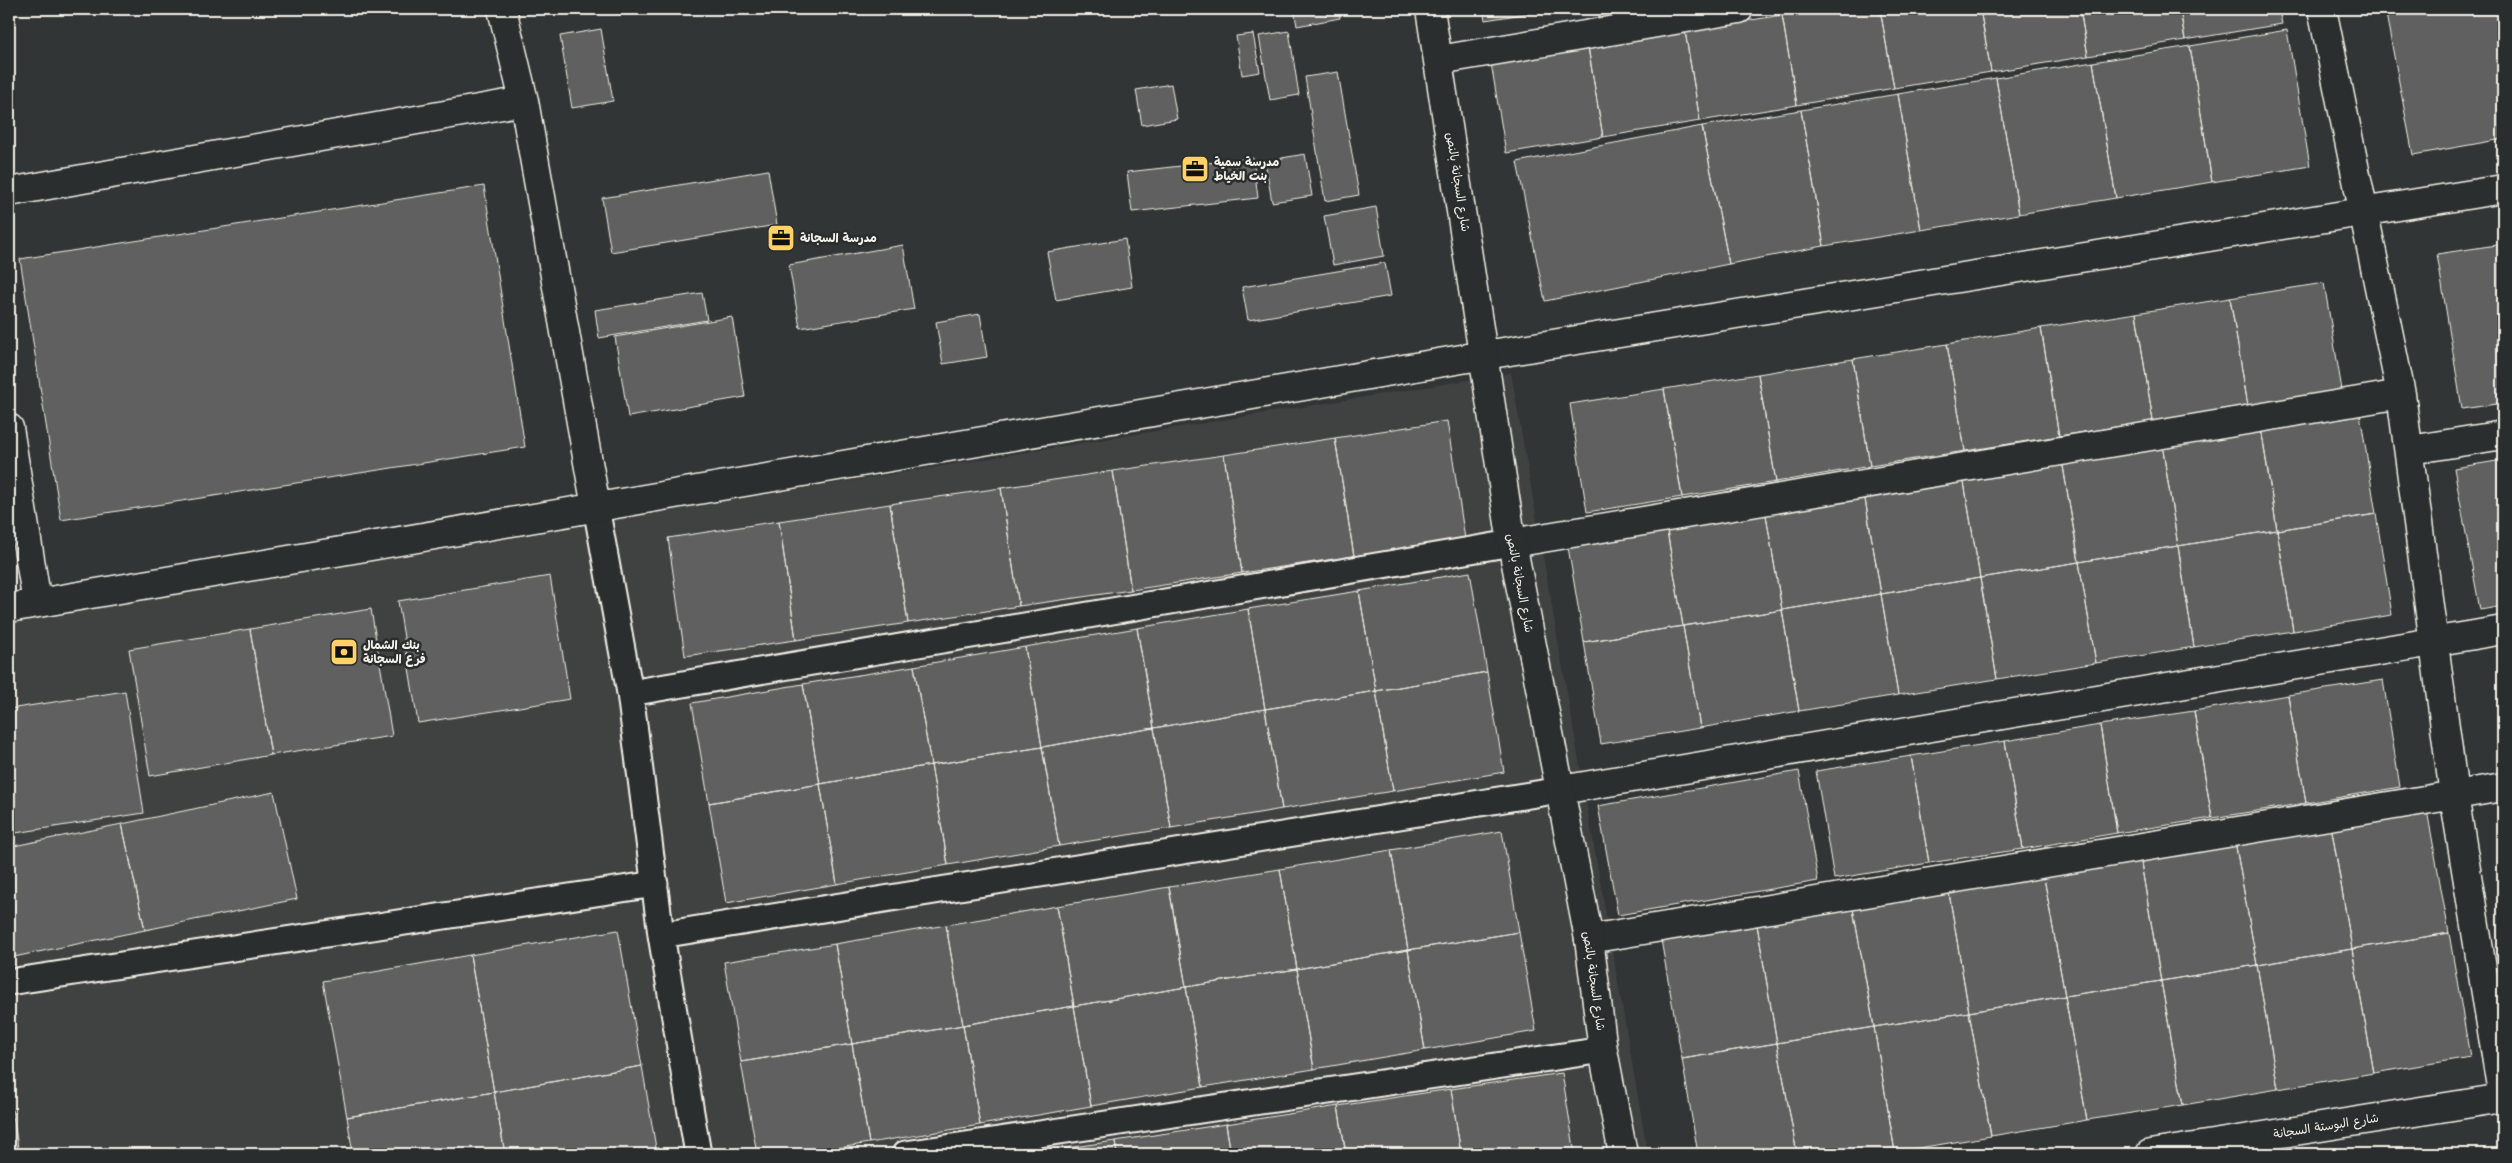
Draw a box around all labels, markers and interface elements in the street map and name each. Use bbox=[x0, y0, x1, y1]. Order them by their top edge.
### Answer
street label: شارع السجانة بالنص bbox=[1441, 131, 1474, 233]
office icon: مدرسة سمية بنت الخياط bbox=[1180, 154, 1210, 184]
place label: مدرسة سمية بنت الخياط bbox=[1214, 154, 1279, 184]
office icon: مدرسة السجانة bbox=[766, 223, 796, 253]
place label: مدرسة السجانة bbox=[800, 230, 877, 246]
street label: شارع السجانة بالنص bbox=[1502, 532, 1537, 634]
bank icon: بنك الشمال فرع السجانة bbox=[329, 637, 359, 667]
place label: بنك الشمال فرع السجانة bbox=[363, 637, 426, 667]
street label: شارع السجانة بالنص bbox=[1578, 930, 1609, 1032]
street label: شارع البوستة السجانة bbox=[2272, 1110, 2380, 1143]

